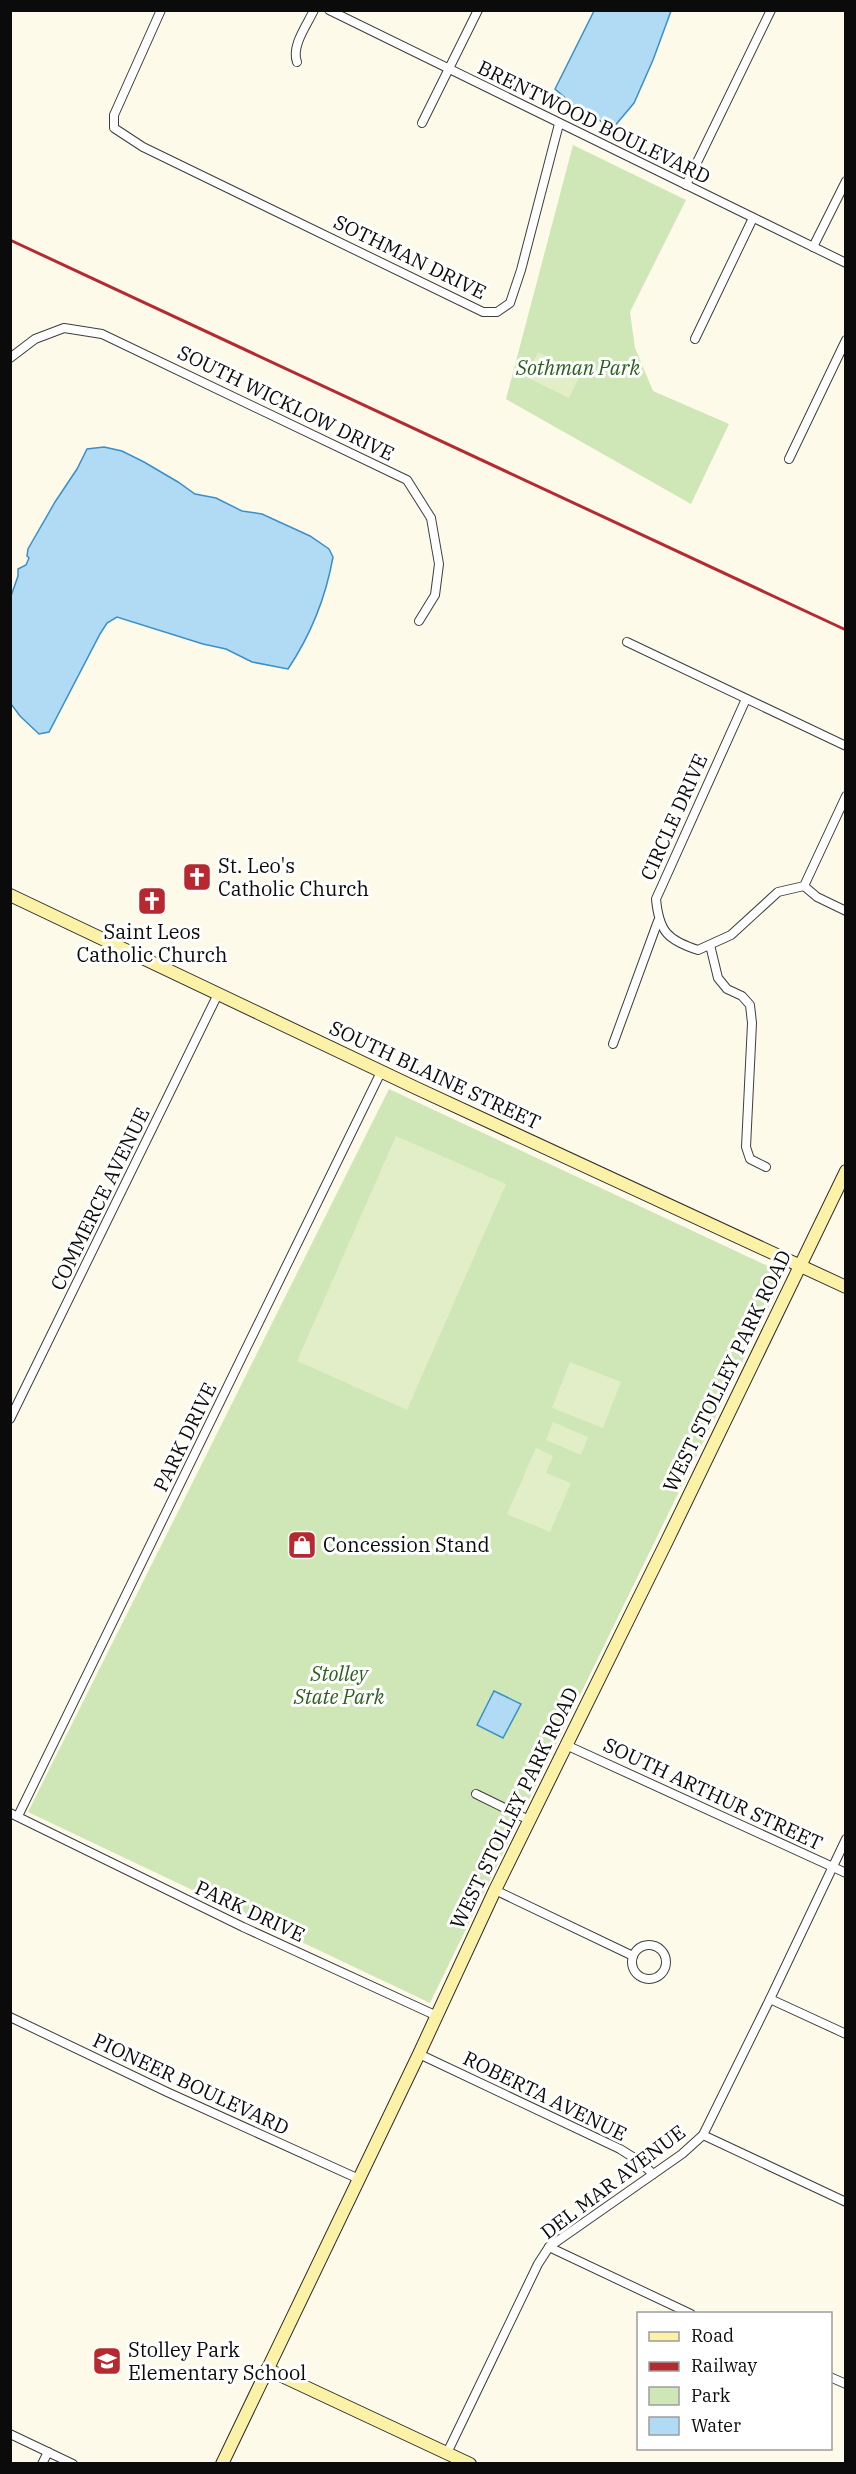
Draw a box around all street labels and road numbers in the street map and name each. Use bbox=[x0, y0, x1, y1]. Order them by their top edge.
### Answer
street label: BRENTWOOD BOULEVARD bbox=[473, 53, 715, 190]
street label: SOTHMAN DRIVE bbox=[329, 208, 491, 305]
street label: SOUTH WICKLOW DRIVE bbox=[173, 338, 399, 467]
street label: CIRCLE DRIVE bbox=[634, 749, 714, 884]
street label: SOUTH BLAINE STREET bbox=[325, 1014, 545, 1135]
street label: COMMERCE AVENUE bbox=[44, 1103, 156, 1295]
street label: WEST STOLLEY PARK ROAD bbox=[656, 1245, 797, 1496]
street label: PARK DRIVE bbox=[147, 1378, 223, 1496]
street label: WEST STOLLEY PARK ROAD bbox=[443, 1682, 584, 1933]
street label: SOUTH ARTHUR STREET bbox=[599, 1731, 827, 1856]
street label: PARK DRIVE bbox=[191, 1873, 309, 1948]
street label: PIONEER BOULEVARD bbox=[89, 2026, 294, 2141]
street label: ROBERTA AVENUE bbox=[459, 2044, 632, 2147]
street label: DEL MAR AVENUE bbox=[535, 2118, 691, 2245]

